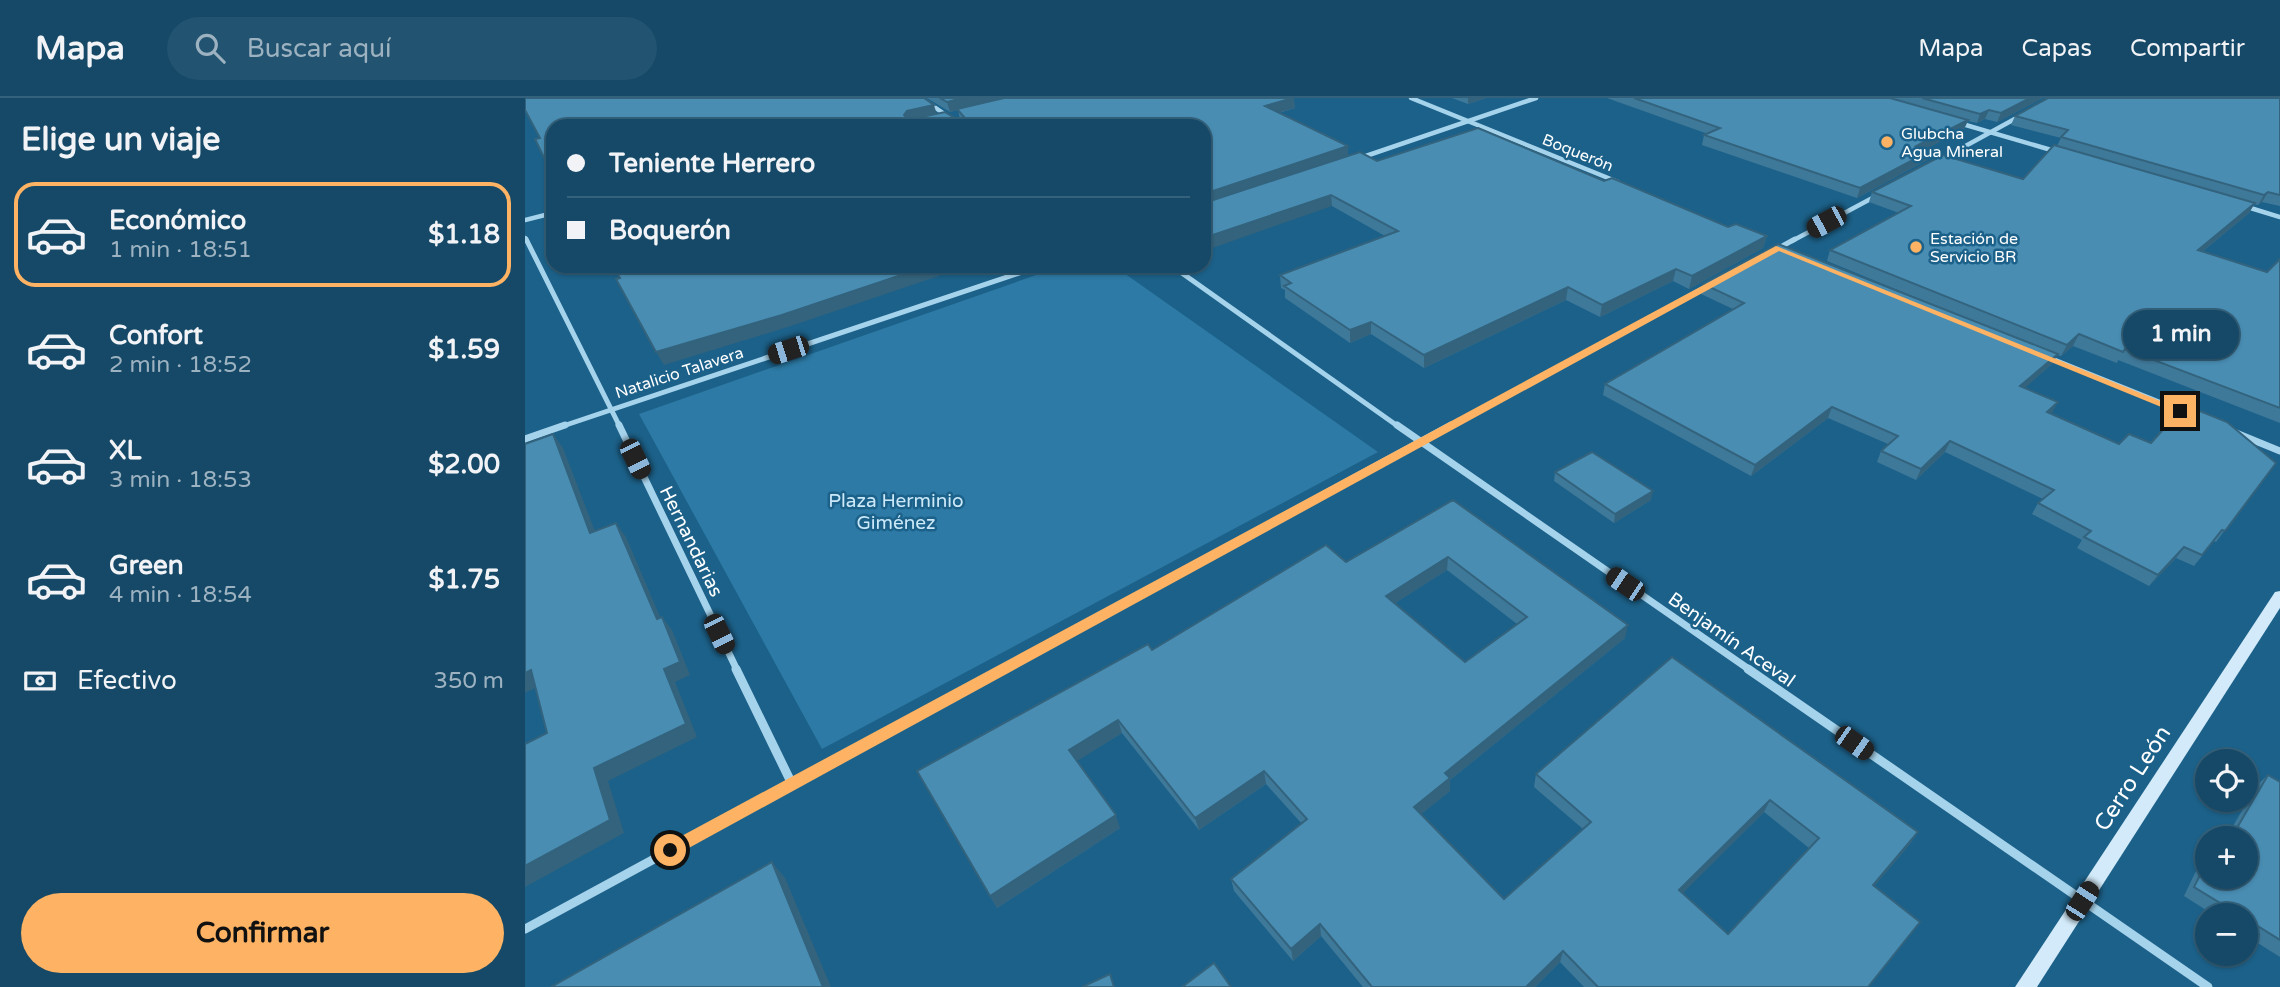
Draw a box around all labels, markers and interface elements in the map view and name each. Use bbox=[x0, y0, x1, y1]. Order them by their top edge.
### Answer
search box bbox=[167, 17, 657, 80]
text: Mapa bbox=[35, 29, 125, 68]
icon: search bbox=[191, 29, 229, 67]
text: Buscar aquí bbox=[247, 33, 391, 64]
text: Mapa bbox=[1918, 34, 1984, 63]
text: Capas bbox=[2022, 34, 2092, 63]
text: Compartir bbox=[2130, 34, 2245, 63]
text: Elige un viaje bbox=[21, 121, 220, 159]
place label: Glubcha Agua Mineral bbox=[1901, 124, 2003, 162]
street label: Boquerón bbox=[1539, 130, 1616, 176]
marker: Glubcha Agua Mineral bbox=[1879, 134, 1895, 150]
text: Teniente Herrero bbox=[609, 148, 815, 179]
icon: car bbox=[25, 203, 88, 266]
car bbox=[1803, 203, 1850, 241]
text: Económico bbox=[109, 205, 246, 236]
text: Boquerón bbox=[609, 215, 731, 246]
text: $1.18 bbox=[428, 219, 500, 250]
place label: Estación de Servicio BR bbox=[1930, 229, 2018, 267]
text: 1 min · 18:51 bbox=[109, 236, 252, 264]
marker: Estación de Servicio BR bbox=[1908, 239, 1924, 255]
callout: 1 min bbox=[2122, 310, 2238, 358]
icon: car bbox=[25, 318, 88, 381]
text: Confort bbox=[109, 320, 203, 351]
text: 1 min bbox=[2150, 320, 2212, 348]
text: $1.59 bbox=[428, 334, 500, 365]
car bbox=[765, 334, 812, 366]
street label: Natalicio Talavera bbox=[613, 343, 746, 403]
text: 2 min · 18:52 bbox=[109, 351, 252, 379]
route end bbox=[2164, 395, 2196, 427]
icon: car bbox=[25, 433, 88, 496]
text: XL bbox=[109, 435, 141, 466]
car bbox=[617, 436, 654, 482]
text: $2.00 bbox=[428, 449, 500, 480]
text: 3 min · 18:53 bbox=[109, 466, 252, 494]
street label: Hernandarias bbox=[655, 483, 727, 600]
park label: Plaza Herminio Giménez bbox=[828, 490, 964, 534]
icon: car bbox=[25, 548, 88, 611]
text: Green bbox=[109, 550, 184, 581]
text: $1.75 bbox=[428, 564, 500, 595]
car bbox=[1602, 564, 1649, 604]
text: 4 min · 18:54 bbox=[109, 581, 252, 609]
street label: Benjamín Aceval bbox=[1664, 588, 1799, 692]
car bbox=[701, 611, 738, 657]
icon: cash bbox=[21, 662, 59, 700]
text: Efectivo bbox=[77, 665, 177, 696]
text: 350 m bbox=[434, 667, 504, 695]
street label: Cerro León bbox=[2088, 721, 2177, 837]
car bbox=[1831, 722, 1878, 764]
map controls bbox=[2195, 749, 2258, 966]
button: locate bbox=[2195, 749, 2258, 812]
button: + bbox=[2195, 826, 2258, 889]
route start bbox=[654, 834, 686, 866]
car bbox=[2062, 878, 2103, 924]
button: Confirmar bbox=[21, 893, 504, 973]
button: − bbox=[2195, 903, 2258, 966]

